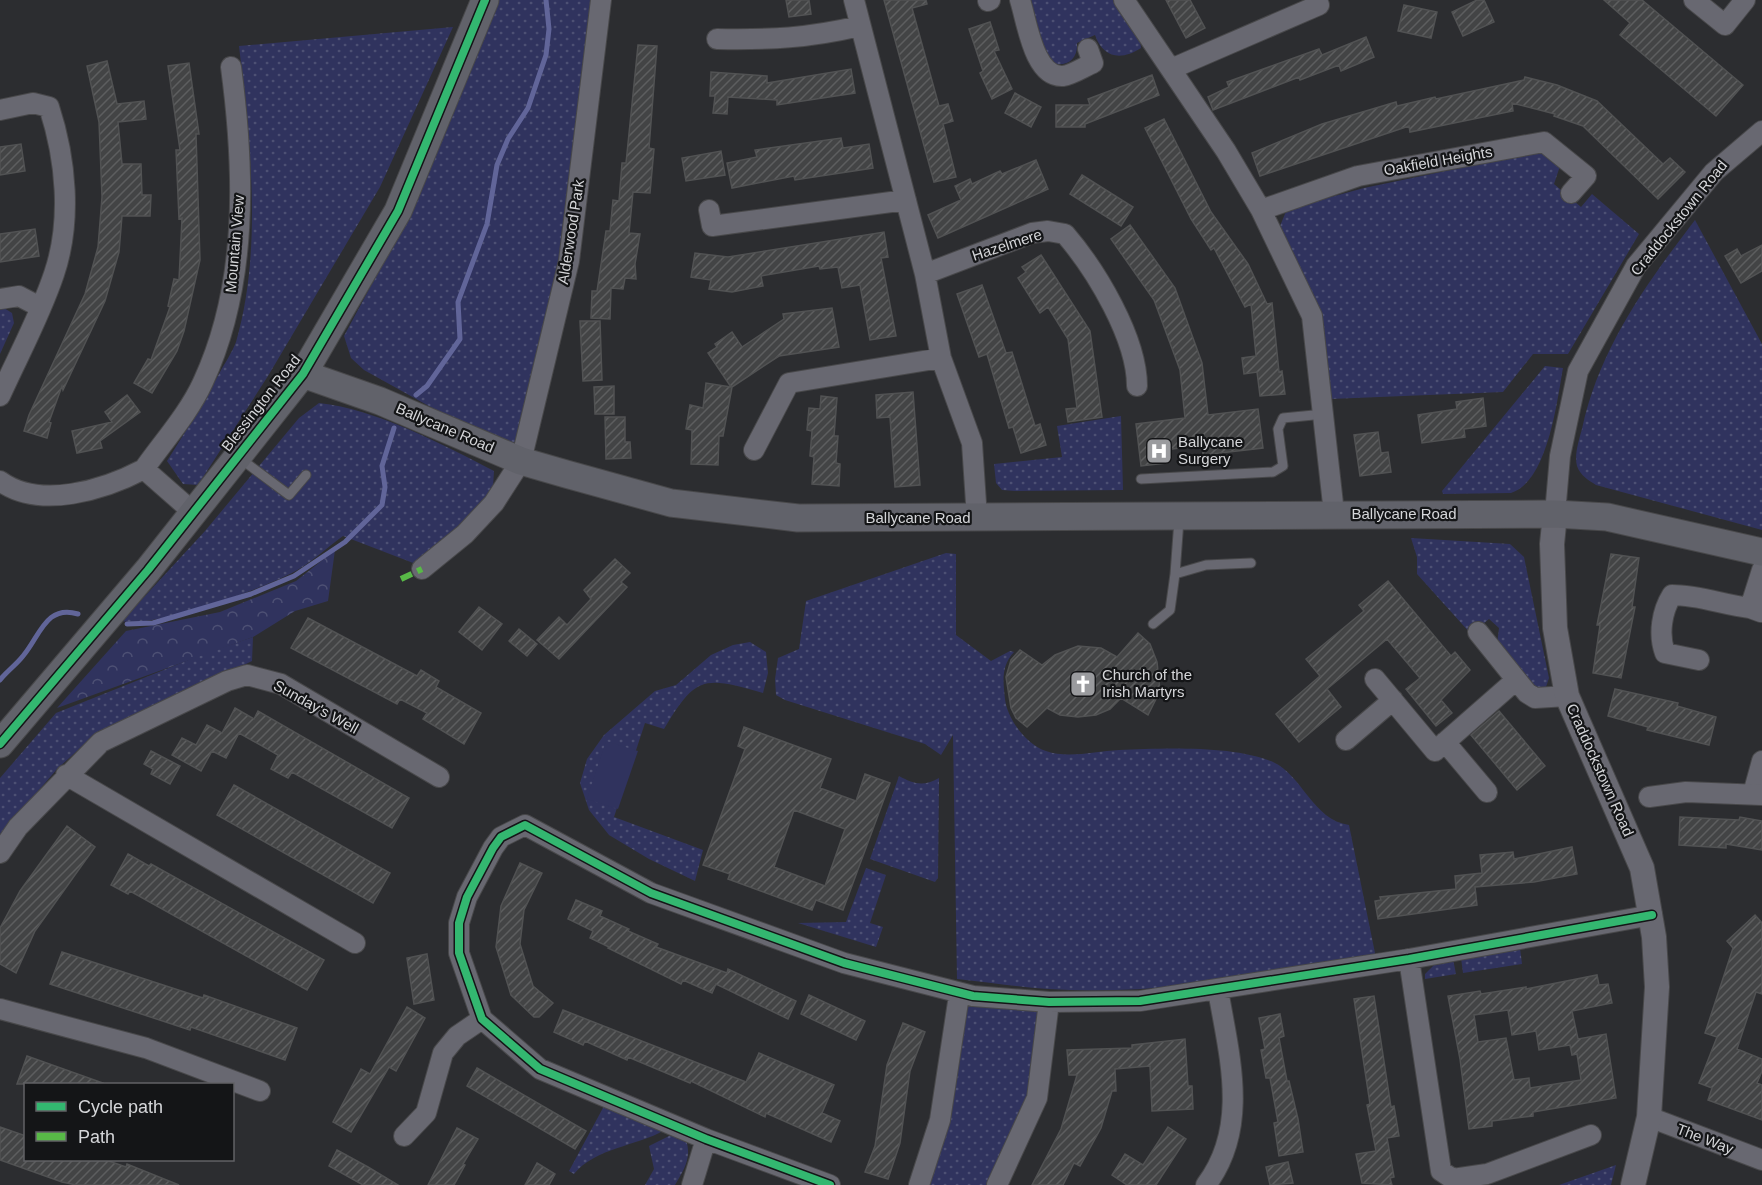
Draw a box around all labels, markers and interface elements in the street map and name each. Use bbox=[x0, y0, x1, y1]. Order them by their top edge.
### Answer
street label: Oakfield Heights bbox=[1382, 143, 1494, 178]
street label: Craddockstown Road bbox=[1627, 157, 1730, 279]
street label: Alderwood Park bbox=[554, 178, 587, 286]
street label: Mountain View bbox=[222, 194, 247, 294]
street label: Hazelmere bbox=[970, 225, 1044, 264]
street label: Blessington Road bbox=[218, 351, 303, 454]
street label: Ballycane Road bbox=[394, 399, 497, 456]
place label: Ballycane Surgery bbox=[1178, 433, 1243, 467]
hospital icon: Ballycane Surgery bbox=[1144, 436, 1174, 466]
street label: Ballycane Road bbox=[1351, 505, 1457, 522]
street label: Ballycane Road bbox=[865, 509, 971, 526]
place label: Church of the Irish Martyrs bbox=[1102, 666, 1192, 700]
church icon: Church of the Irish Martyrs bbox=[1068, 669, 1098, 699]
street label: Sunday's Well bbox=[271, 676, 362, 737]
street label: Craddockstown Road bbox=[1564, 701, 1637, 839]
legend bbox=[24, 1083, 234, 1161]
text: Cycle path bbox=[78, 1097, 163, 1117]
street label: The Way bbox=[1674, 1120, 1736, 1157]
text: Path bbox=[78, 1127, 115, 1147]

